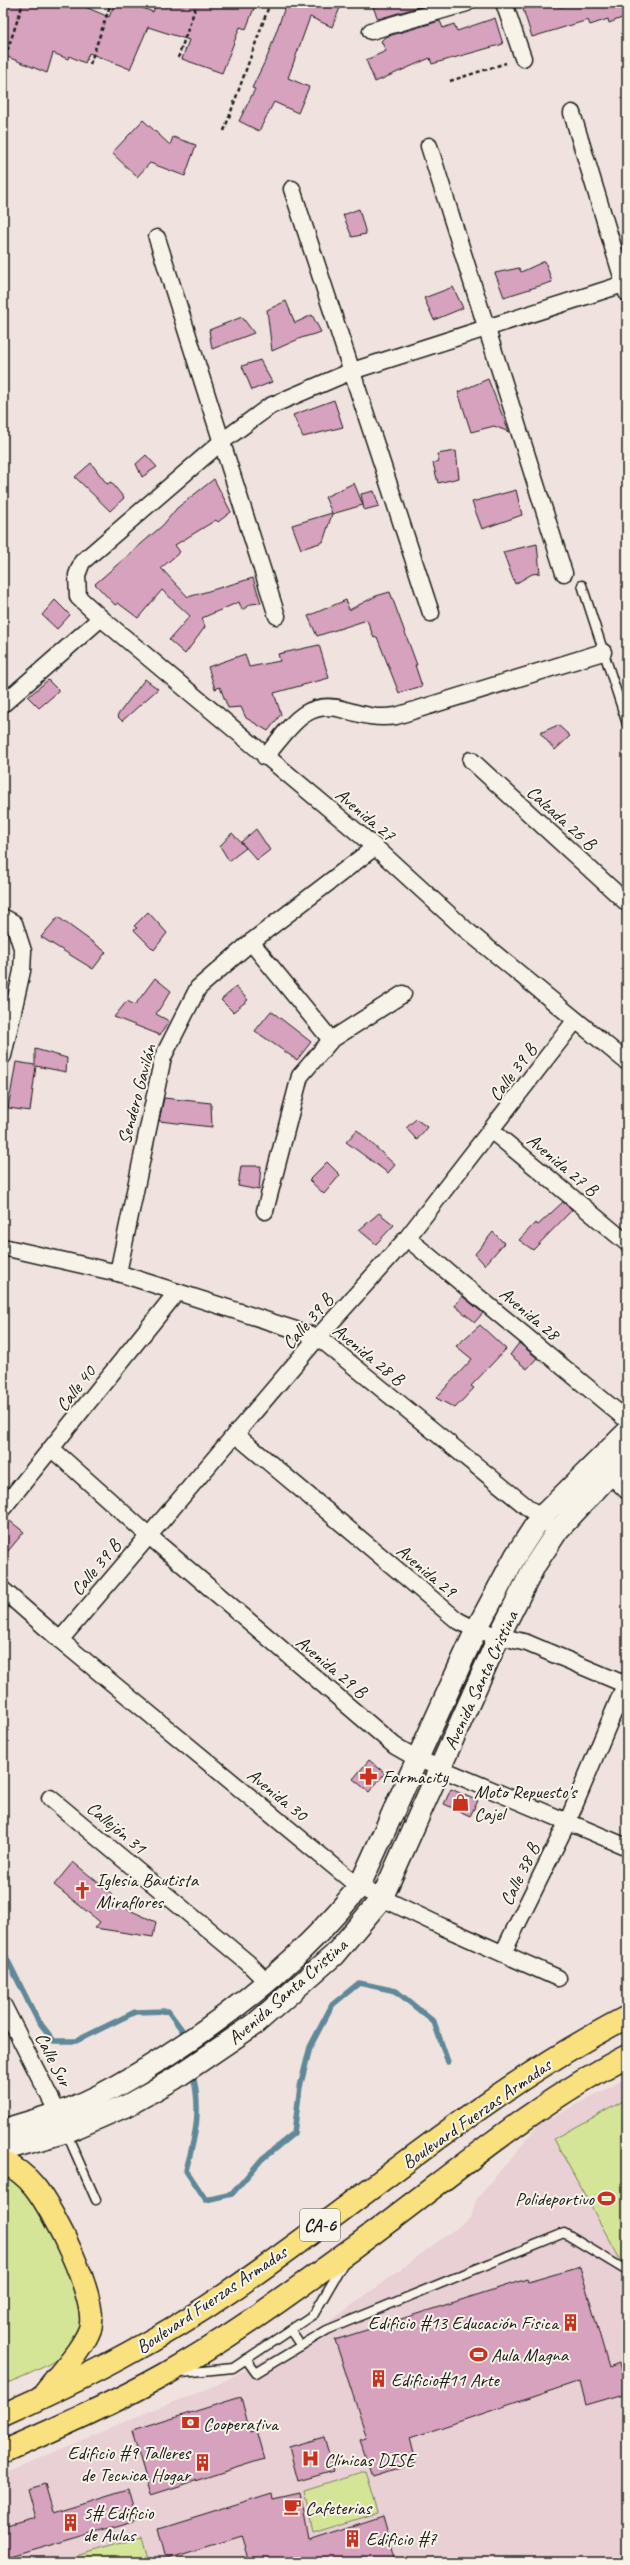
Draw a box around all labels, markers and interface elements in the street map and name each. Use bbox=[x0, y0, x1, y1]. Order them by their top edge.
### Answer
street label: Calzada 26 B bbox=[522, 780, 602, 856]
street label: Avenida 27 bbox=[330, 783, 401, 848]
street label: Calle 39 B bbox=[483, 1038, 543, 1106]
street label: Sendero Gavilán bbox=[112, 1041, 162, 1147]
street label: Avenida 27 B bbox=[522, 1128, 604, 1202]
street label: Avenida 28 bbox=[494, 1282, 566, 1347]
street label: Calle 39 B bbox=[277, 1288, 339, 1354]
street label: Avenida 28 B bbox=[328, 1319, 410, 1392]
street label: Calle 40 bbox=[50, 1360, 102, 1416]
street label: Calle 39 B bbox=[65, 1534, 127, 1601]
street label: Avenida 29 bbox=[391, 1539, 462, 1604]
street label: Avenida Santa Cristina bbox=[438, 1606, 524, 1754]
street label: Avenida 29 B bbox=[291, 1630, 373, 1704]
street label: Avenida 30 bbox=[242, 1763, 314, 1827]
place label: Farmacity bbox=[382, 1765, 449, 1789]
pharmacy icon: Farmacity bbox=[359, 1766, 379, 1786]
place label: Moto Repuesto's Cajel bbox=[474, 1780, 579, 1826]
shop icon: Moto Repuesto's Cajel bbox=[451, 1792, 471, 1812]
street label: Callejón 31 bbox=[82, 1796, 152, 1861]
street label: Calle 38 B bbox=[495, 1838, 546, 1909]
place label: Iglesia Bautista Miraflores bbox=[96, 1868, 200, 1914]
church icon: Iglesia Bautista Miraflores bbox=[73, 1880, 93, 1900]
street label: Avenida Santa Cristina bbox=[223, 1932, 353, 2050]
street label: Calle Sur bbox=[29, 2028, 78, 2092]
street label: Boulevard Fuerzas Armadas bbox=[397, 2052, 557, 2174]
place label: Polideportivo bbox=[515, 2187, 595, 2211]
sports icon: Polideportivo bbox=[597, 2188, 617, 2208]
road number: CA-6 bbox=[300, 2209, 340, 2241]
street label: Boulevard Fuerzas Armadas bbox=[132, 2240, 293, 2359]
place label: Edificio #13 Educación Fisica bbox=[368, 2311, 560, 2335]
building icon: Edificio #13 Educación Fisica bbox=[561, 2312, 581, 2332]
place label: Aula Magna bbox=[491, 2343, 570, 2367]
sports icon: Aula Magna bbox=[468, 2344, 488, 2364]
place label: Edificio#11 Arte bbox=[391, 2368, 501, 2392]
building icon: Edificio#11 Arte bbox=[368, 2369, 388, 2389]
place label: Cooperativa bbox=[203, 2412, 280, 2436]
bank icon: Cooperativa bbox=[180, 2413, 200, 2433]
place label: Edificio #9 Talleres de Tecnica Hogar bbox=[68, 2441, 193, 2487]
place label: Clínicas DISE bbox=[324, 2448, 417, 2472]
hospital icon: Clínicas DISE bbox=[301, 2449, 321, 2469]
building icon: Edificio #9 Talleres de Tecnica Hogar bbox=[193, 2453, 213, 2473]
place label: Cafeterias bbox=[305, 2496, 373, 2520]
cafe icon: Cafeterias bbox=[282, 2497, 302, 2517]
place label: 5# Edificio de Aulas bbox=[83, 2501, 155, 2547]
building icon: 5# Edificio de Aulas bbox=[60, 2513, 80, 2533]
place label: Edificio #7 bbox=[366, 2527, 438, 2551]
building icon: Edificio #7 bbox=[343, 2528, 363, 2548]

